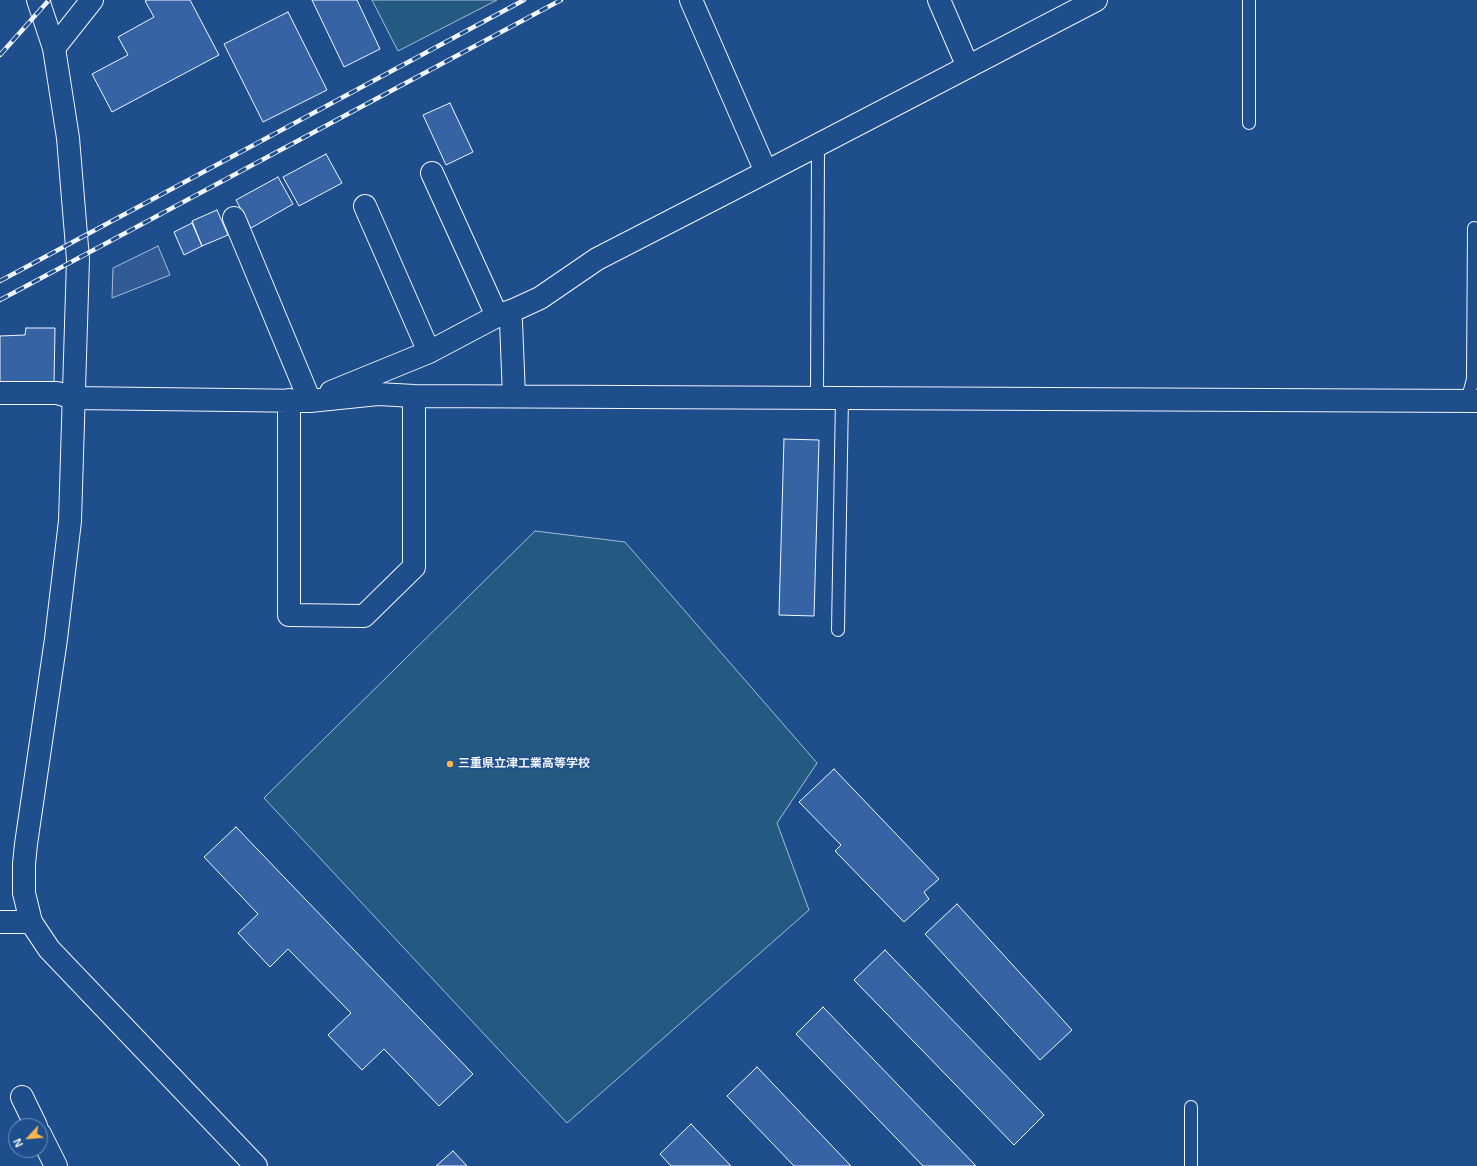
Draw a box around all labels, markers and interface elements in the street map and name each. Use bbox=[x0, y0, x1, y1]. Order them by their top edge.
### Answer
place label: 三重県立津工業高等学校 bbox=[458, 757, 590, 771]
marker: 三重県立津工業高等学校 bbox=[445, 759, 455, 769]
north arrow bbox=[8, 1118, 48, 1158]
text: N bbox=[11, 1137, 25, 1149]

